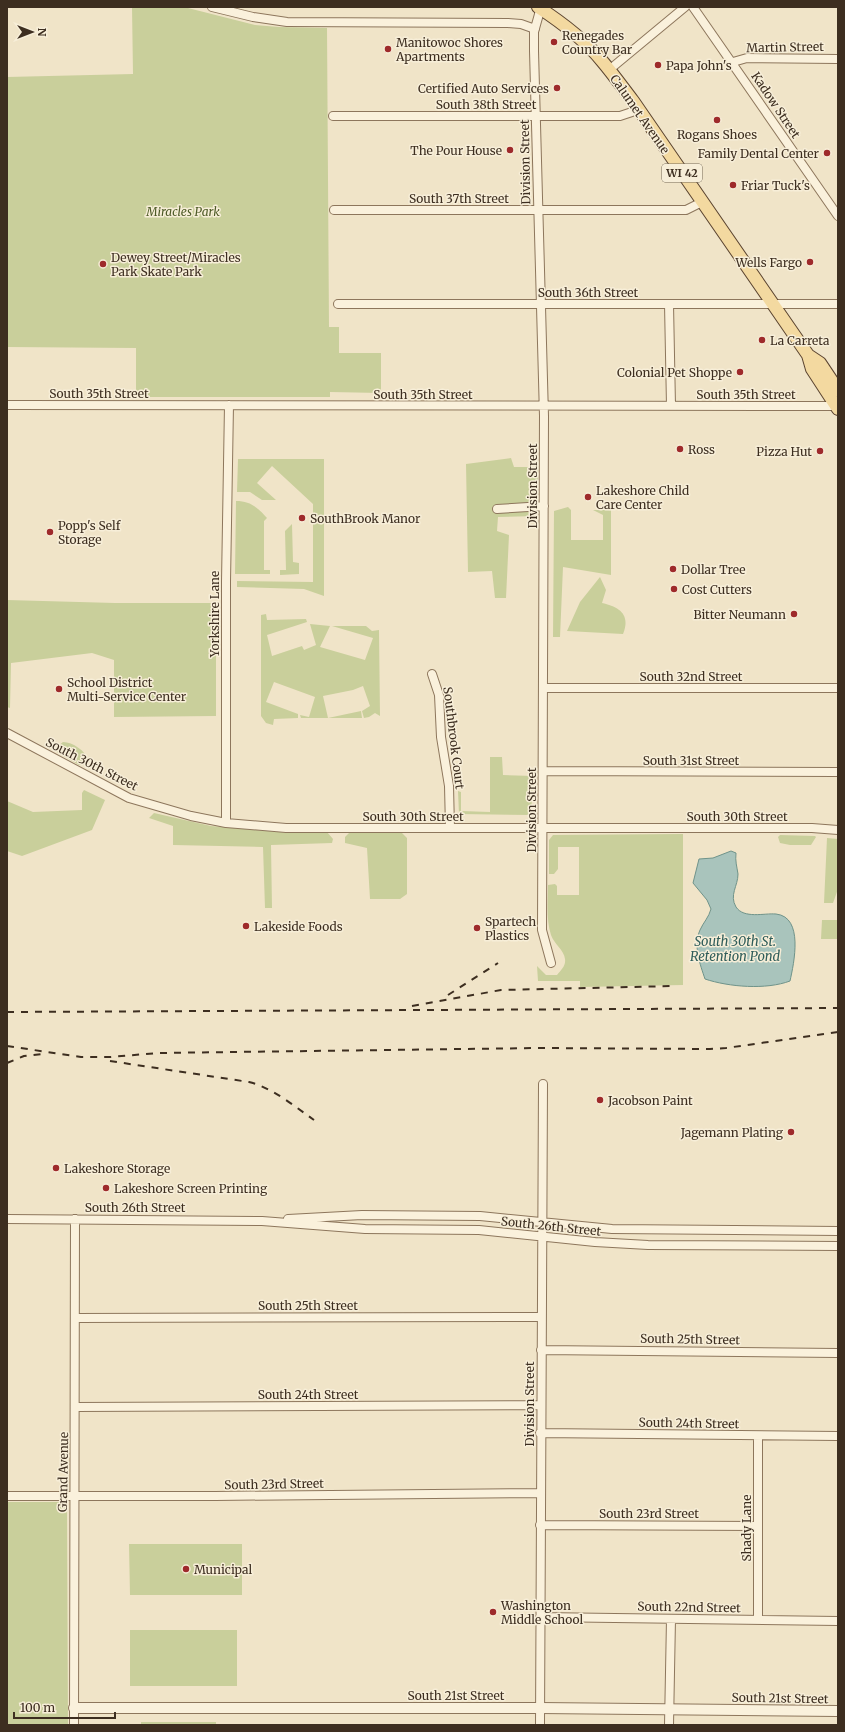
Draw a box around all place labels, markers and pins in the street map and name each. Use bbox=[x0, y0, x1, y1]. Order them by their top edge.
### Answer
place label: Renegades Country Bar bbox=[562, 28, 633, 57]
place label: Manitowoc Shores Apartments bbox=[395, 35, 503, 64]
marker: Renegades Country Bar bbox=[549, 37, 559, 47]
marker: Manitowoc Shores Apartments bbox=[383, 44, 393, 54]
place label: Papa John's bbox=[666, 58, 732, 73]
marker: Papa John's bbox=[653, 60, 663, 70]
place label: Certified Auto Services bbox=[418, 81, 549, 96]
marker: Certified Auto Services bbox=[552, 83, 562, 93]
marker: Rogans Shoes bbox=[712, 115, 722, 125]
place label: Rogans Shoes bbox=[677, 127, 757, 142]
place label: The Pour House bbox=[410, 143, 502, 158]
marker: The Pour House bbox=[505, 145, 515, 155]
place label: Family Dental Center bbox=[698, 146, 820, 161]
marker: Family Dental Center bbox=[822, 148, 832, 158]
place label: Friar Tuck's bbox=[741, 178, 810, 193]
marker: Friar Tuck's bbox=[728, 180, 738, 190]
place label: Dewey Street/Miracles Park Skate Park bbox=[111, 250, 241, 279]
place label: Wells Fargo bbox=[735, 255, 802, 270]
marker: Wells Fargo bbox=[805, 257, 815, 267]
marker: Dewey Street/Miracles Park Skate Park bbox=[98, 259, 108, 269]
place label: La Carreta bbox=[770, 333, 830, 348]
marker: La Carreta bbox=[757, 335, 767, 345]
place label: Colonial Pet Shoppe bbox=[617, 365, 732, 380]
marker: Colonial Pet Shoppe bbox=[735, 367, 745, 377]
place label: Ross bbox=[688, 442, 715, 457]
marker: Ross bbox=[675, 444, 685, 454]
place label: Pizza Hut bbox=[756, 444, 812, 459]
marker: Pizza Hut bbox=[815, 446, 825, 456]
place label: Lakeshore Child Care Center bbox=[596, 483, 689, 512]
marker: Lakeshore Child Care Center bbox=[583, 492, 593, 502]
place label: SouthBrook Manor bbox=[310, 511, 421, 526]
marker: SouthBrook Manor bbox=[297, 513, 307, 523]
place label: Popp's Self Storage bbox=[58, 518, 121, 547]
marker: Popp's Self Storage bbox=[45, 527, 55, 537]
place label: Dollar Tree bbox=[681, 562, 745, 577]
marker: Dollar Tree bbox=[668, 564, 678, 574]
place label: Cost Cutters bbox=[682, 582, 752, 597]
marker: Cost Cutters bbox=[669, 584, 679, 594]
place label: Bitter Neumann bbox=[693, 607, 786, 622]
marker: Bitter Neumann bbox=[789, 609, 799, 619]
place label: School District Multi-Service Center bbox=[67, 675, 187, 704]
marker: School District Multi-Service Center bbox=[54, 684, 64, 694]
place label: Spartech Plastics bbox=[485, 914, 536, 943]
place label: Lakeside Foods bbox=[254, 919, 343, 934]
marker: Lakeside Foods bbox=[241, 921, 251, 931]
marker: Spartech Plastics bbox=[472, 923, 482, 933]
place label: Jacobson Paint bbox=[607, 1093, 693, 1108]
marker: Jacobson Paint bbox=[595, 1095, 605, 1105]
place label: Jagemann Plating bbox=[680, 1125, 784, 1140]
marker: Jagemann Plating bbox=[786, 1127, 796, 1137]
place label: Lakeshore Storage bbox=[64, 1161, 170, 1176]
marker: Lakeshore Storage bbox=[51, 1163, 61, 1173]
place label: Lakeshore Screen Printing bbox=[114, 1181, 268, 1196]
marker: Lakeshore Screen Printing bbox=[101, 1183, 111, 1193]
place label: Municipal bbox=[194, 1562, 253, 1577]
marker: Municipal bbox=[181, 1564, 191, 1574]
place label: Washington Middle School bbox=[500, 1598, 583, 1627]
marker: Washington Middle School bbox=[488, 1607, 498, 1617]

